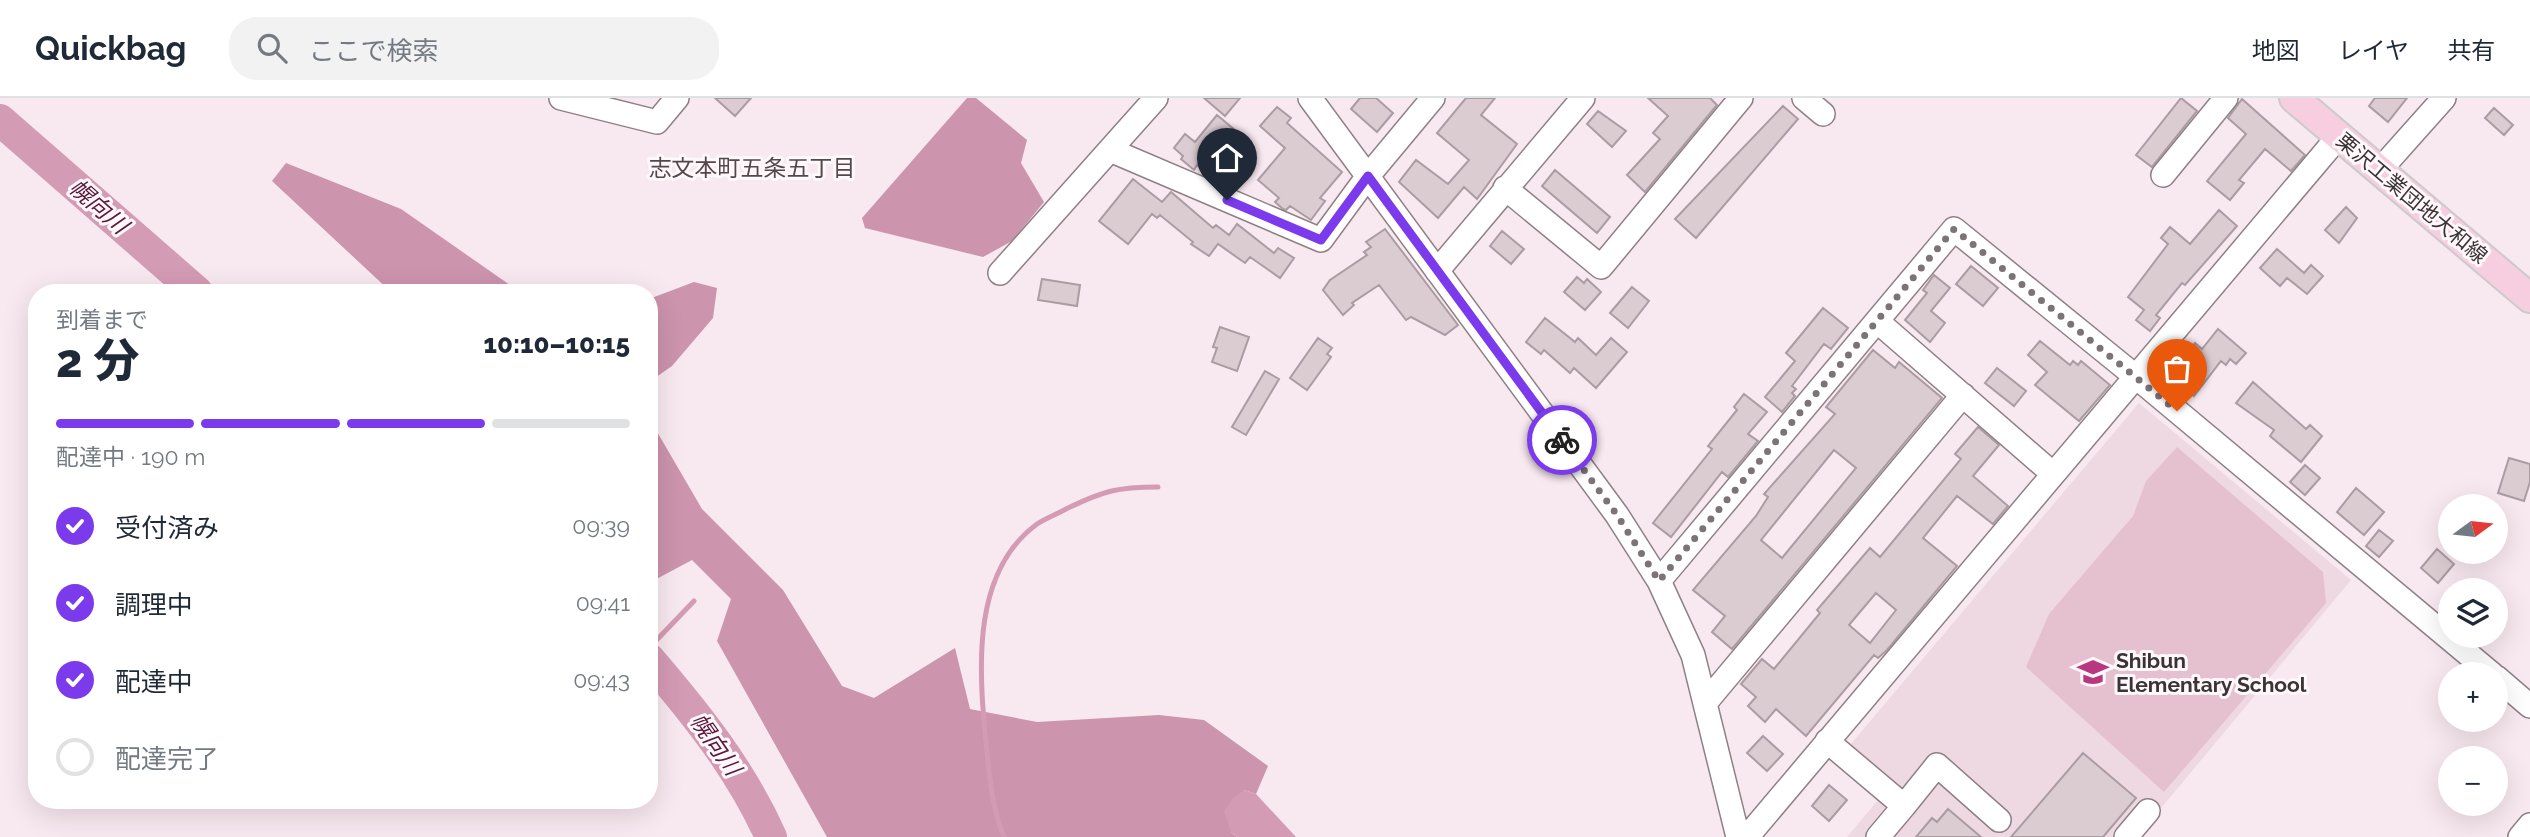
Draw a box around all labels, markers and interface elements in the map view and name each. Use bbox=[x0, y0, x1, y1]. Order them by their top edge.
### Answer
search box bbox=[229, 17, 719, 80]
text: Quickbag bbox=[35, 29, 187, 68]
icon: search bbox=[253, 29, 291, 67]
text: ここで検索 bbox=[309, 36, 439, 66]
text: 地図 bbox=[2252, 36, 2300, 65]
text: レイヤ bbox=[2338, 36, 2409, 65]
text: 共有 bbox=[2447, 36, 2495, 65]
pin bbox=[1197, 128, 1257, 200]
street label: 栗沢工業団地大和線 bbox=[2332, 128, 2492, 268]
icon: home bbox=[1208, 139, 1246, 177]
district label: 志文本町五条五丁目 bbox=[649, 154, 856, 181]
water label: 幌向川 bbox=[64, 173, 136, 241]
text: 到着まで bbox=[56, 306, 148, 333]
text: 10:10–10:15 bbox=[483, 329, 630, 359]
text: 2 分 bbox=[56, 334, 139, 388]
pin bbox=[2147, 339, 2207, 411]
icon: bag bbox=[2158, 350, 2196, 388]
courier bbox=[1527, 405, 1597, 475]
icon: bike bbox=[1543, 421, 1581, 459]
text: 配達中 · 190 m bbox=[56, 443, 205, 470]
north arrow bbox=[2438, 494, 2508, 564]
map controls bbox=[2438, 494, 2508, 816]
icon: check bbox=[56, 507, 94, 545]
text: 09:39 bbox=[572, 512, 630, 539]
text: 受付済み bbox=[115, 513, 219, 543]
button: layers bbox=[2438, 578, 2508, 648]
icon: check bbox=[56, 584, 94, 622]
text: 09:41 bbox=[576, 589, 630, 616]
text: 調理中 bbox=[115, 590, 193, 620]
place label: Shibun Elementary School bbox=[2116, 648, 2307, 697]
school or university icon: Shibun Elementary School bbox=[2076, 655, 2110, 689]
icon: check bbox=[56, 661, 94, 699]
button: + bbox=[2438, 662, 2508, 732]
text: 09:43 bbox=[573, 666, 630, 693]
text: 配達中 bbox=[115, 667, 193, 697]
water label: 幌向川 bbox=[685, 708, 749, 782]
text: 配達完了 bbox=[115, 744, 219, 774]
button: − bbox=[2438, 746, 2508, 816]

